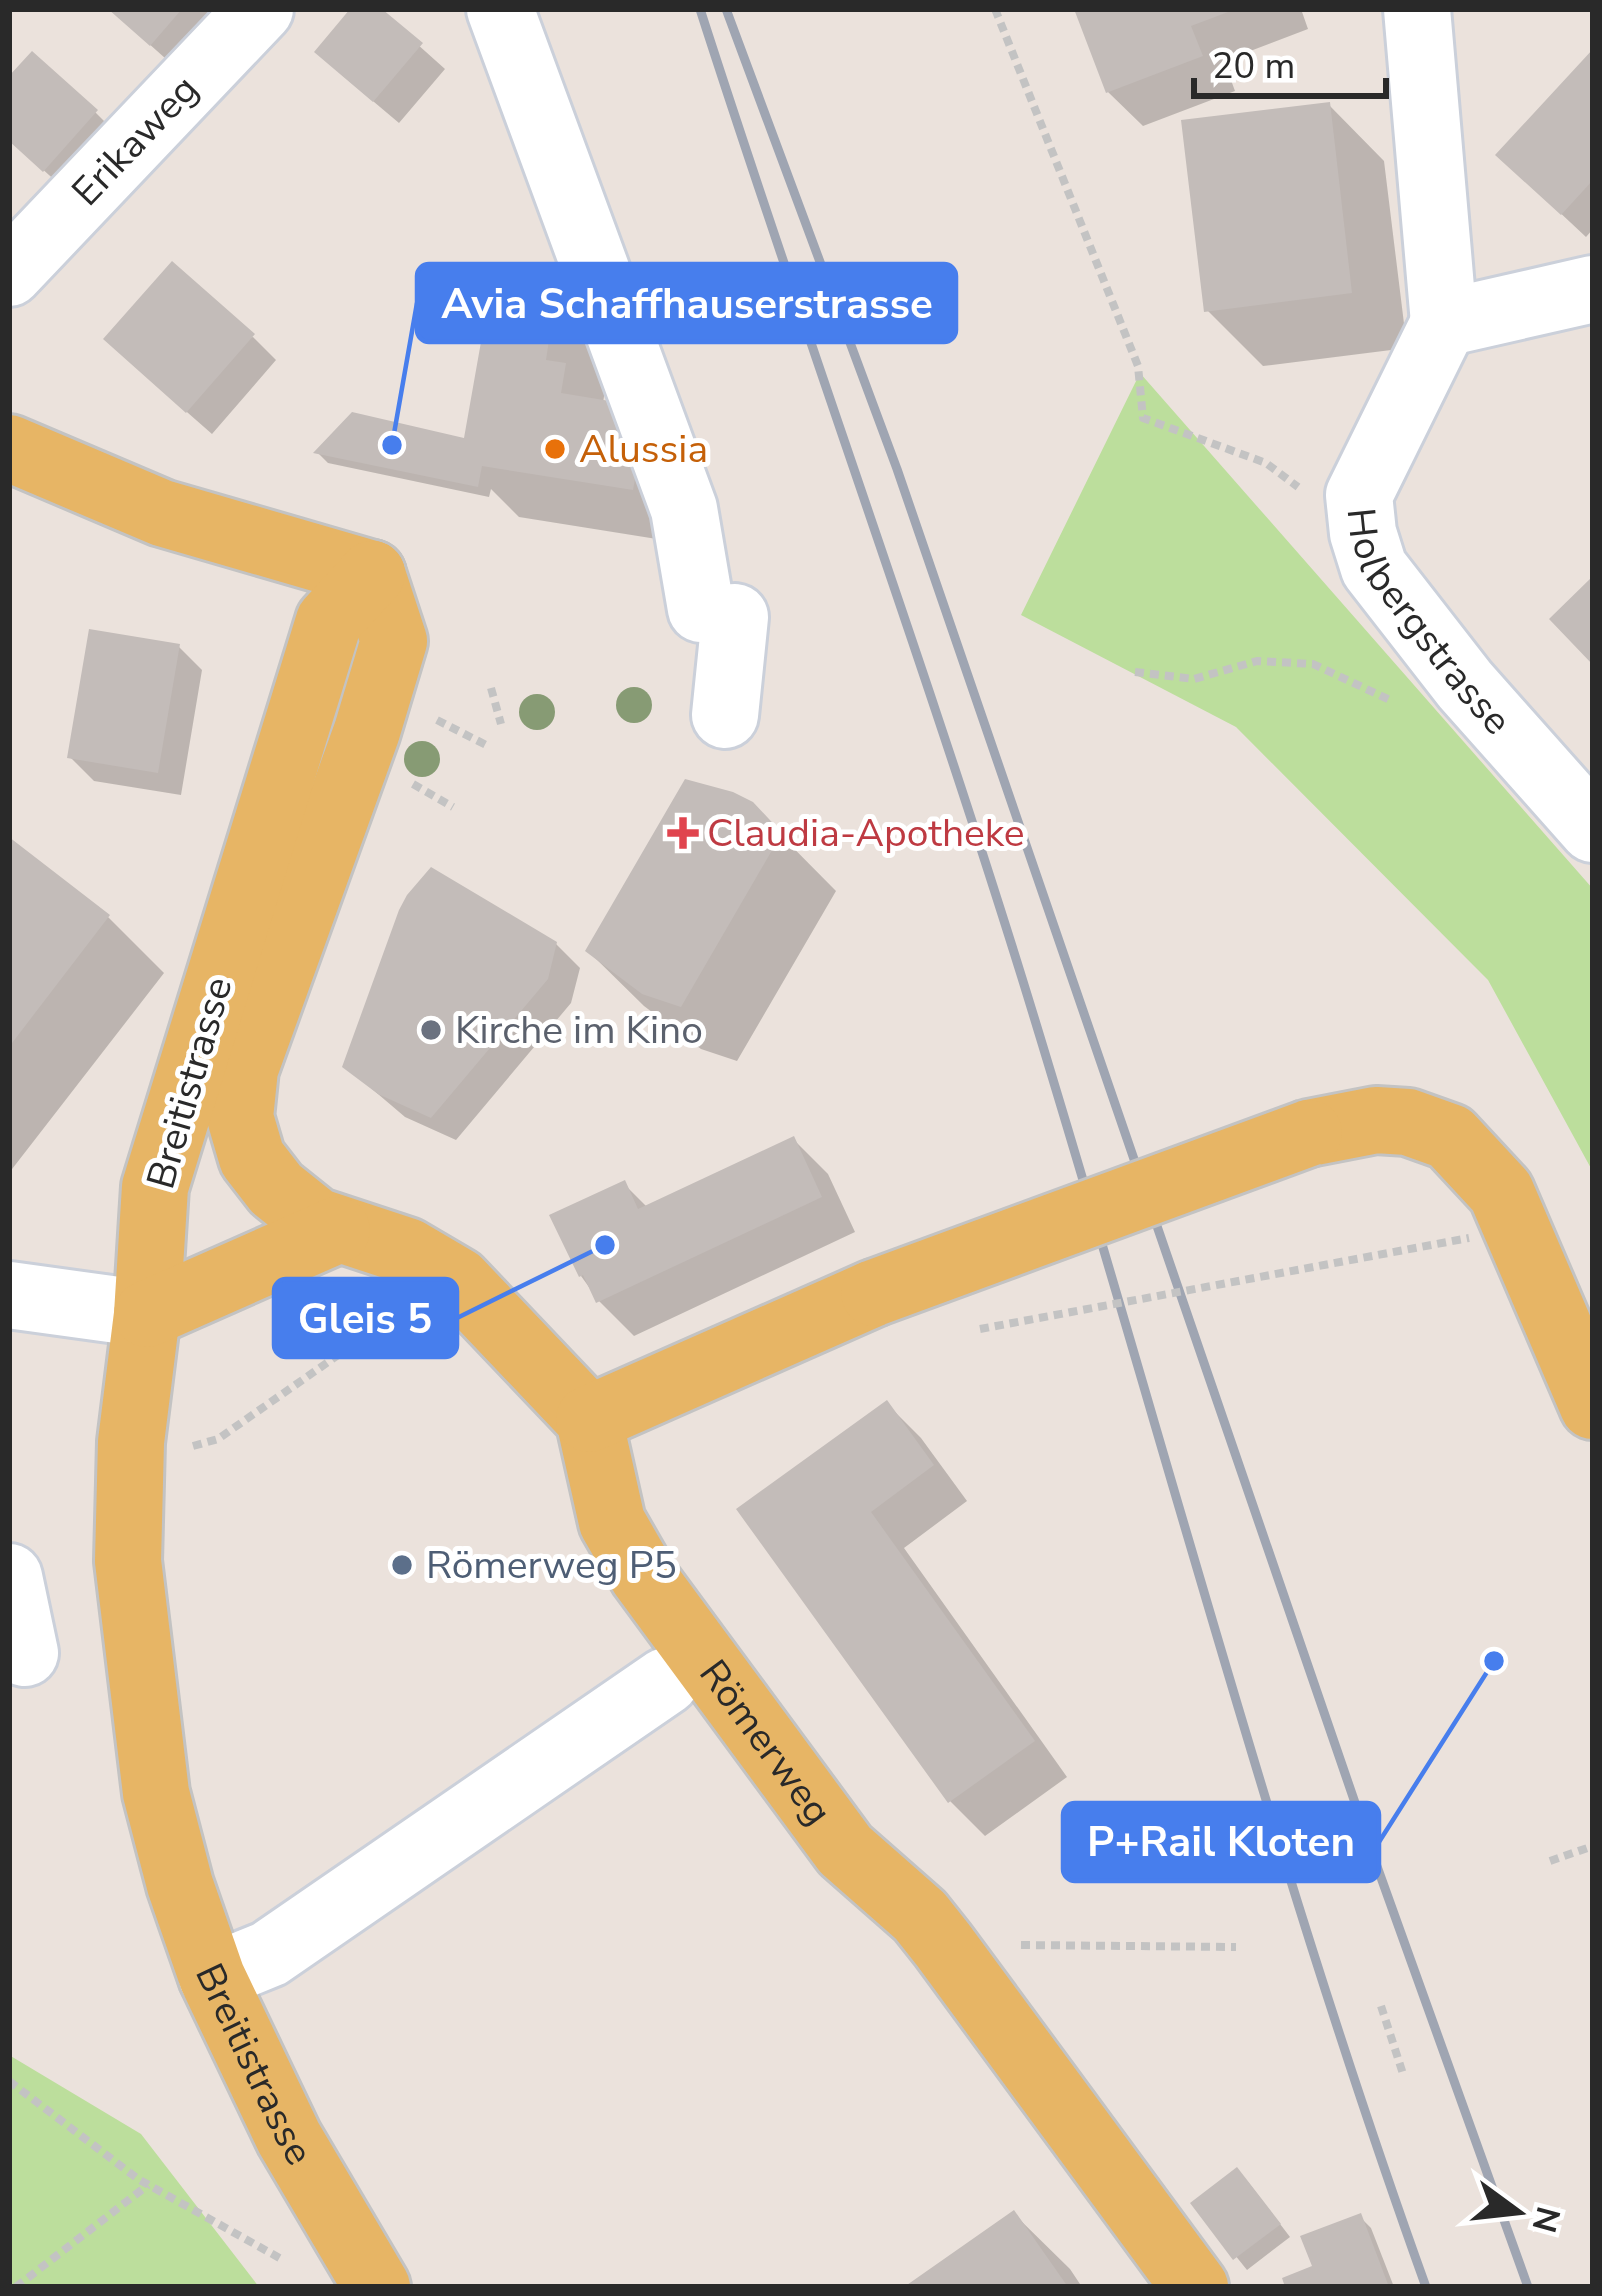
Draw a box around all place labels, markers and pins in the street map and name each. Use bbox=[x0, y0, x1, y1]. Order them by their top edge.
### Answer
callout: Avia Schaffhauserstrasse bbox=[417, 264, 956, 342]
place label: Alussia bbox=[579, 423, 708, 476]
marker: Alussia bbox=[542, 436, 568, 462]
place label: Claudia-Apotheke bbox=[707, 807, 1025, 860]
marker: Claudia-Apotheke bbox=[670, 820, 696, 846]
place label: Kirche im Kino bbox=[455, 1004, 703, 1057]
marker: Kirche im Kino bbox=[418, 1017, 444, 1043]
callout: Gleis 5 bbox=[274, 1279, 457, 1357]
place label: Römerweg P5 bbox=[426, 1539, 677, 1592]
marker: Römerweg P5 bbox=[389, 1552, 415, 1578]
callout: P+Rail Kloten bbox=[1063, 1803, 1379, 1881]

